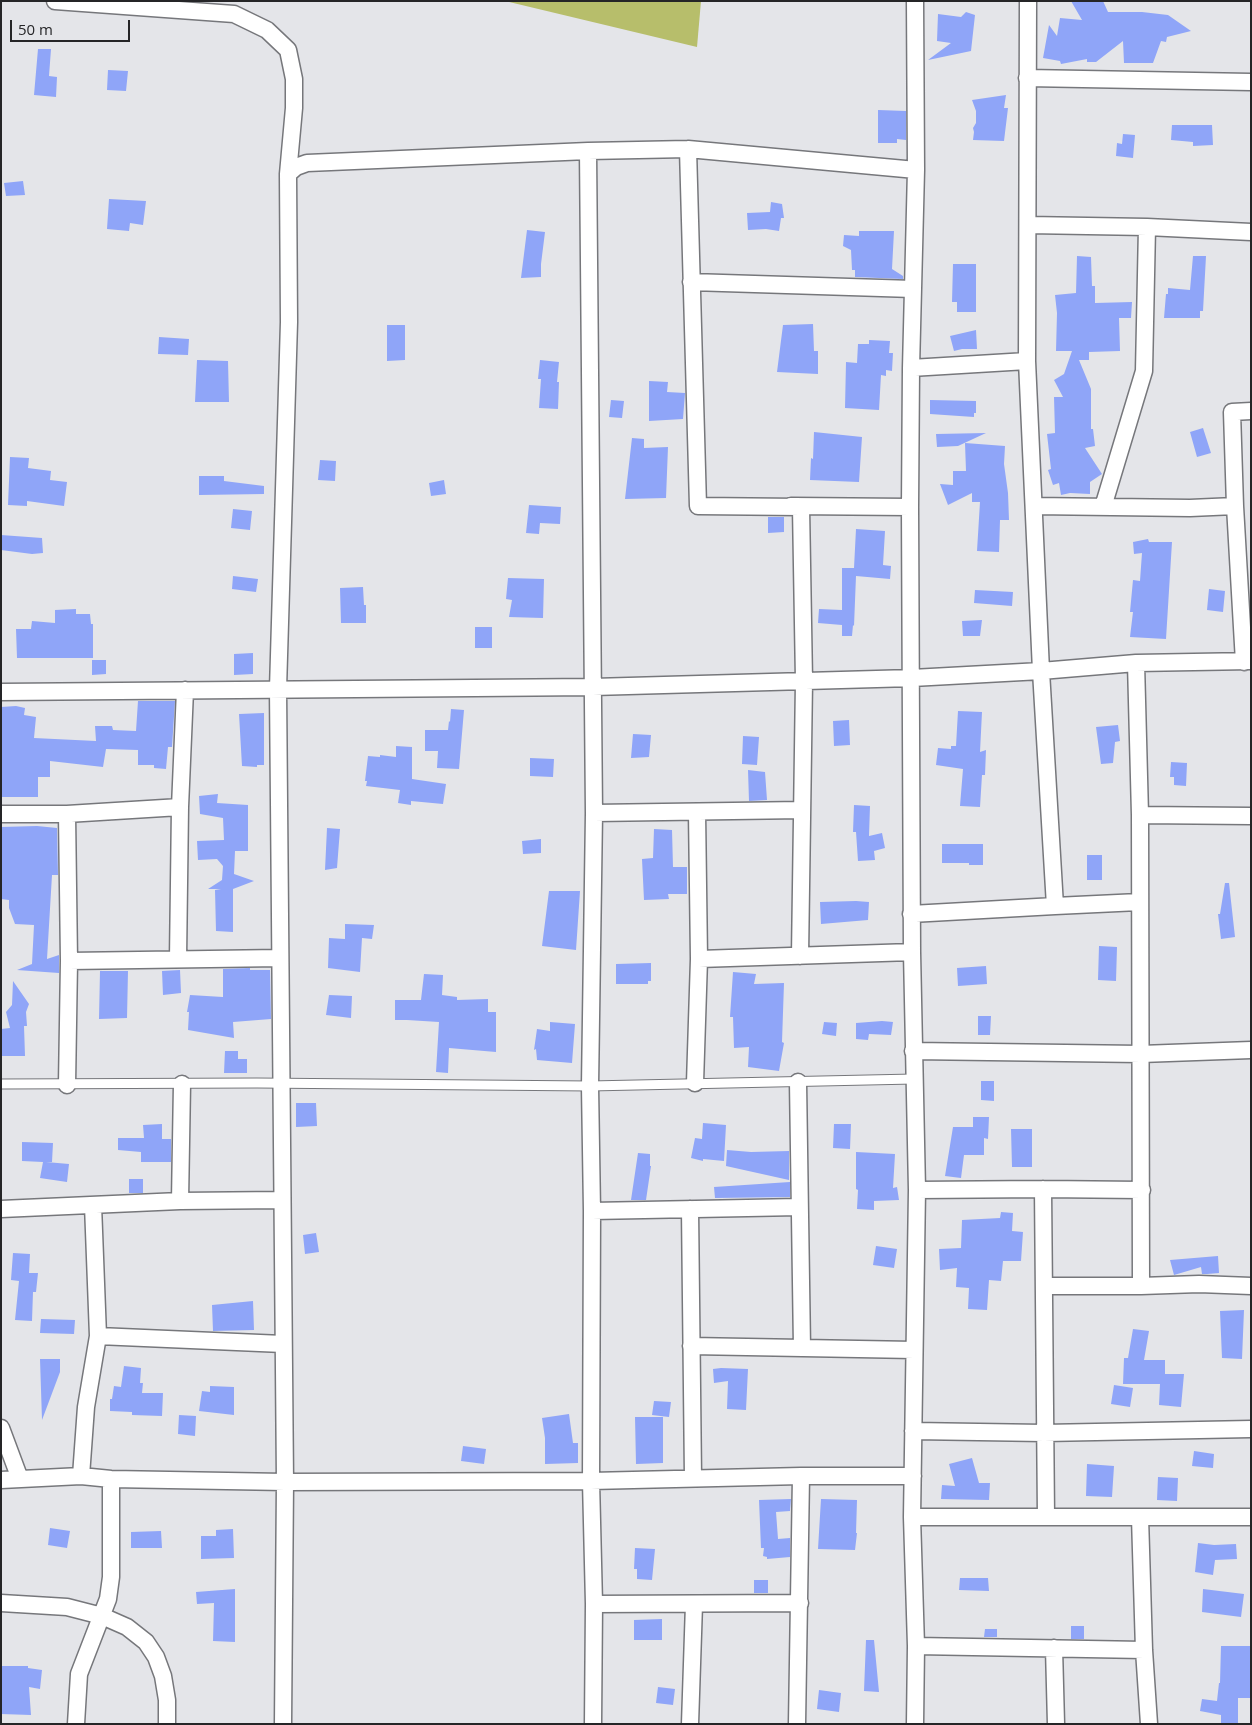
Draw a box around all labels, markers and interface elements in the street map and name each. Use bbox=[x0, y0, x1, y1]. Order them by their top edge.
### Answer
scale bar bbox=[12, 10, 132, 42]
text: 50 m bbox=[18, 19, 53, 39]

